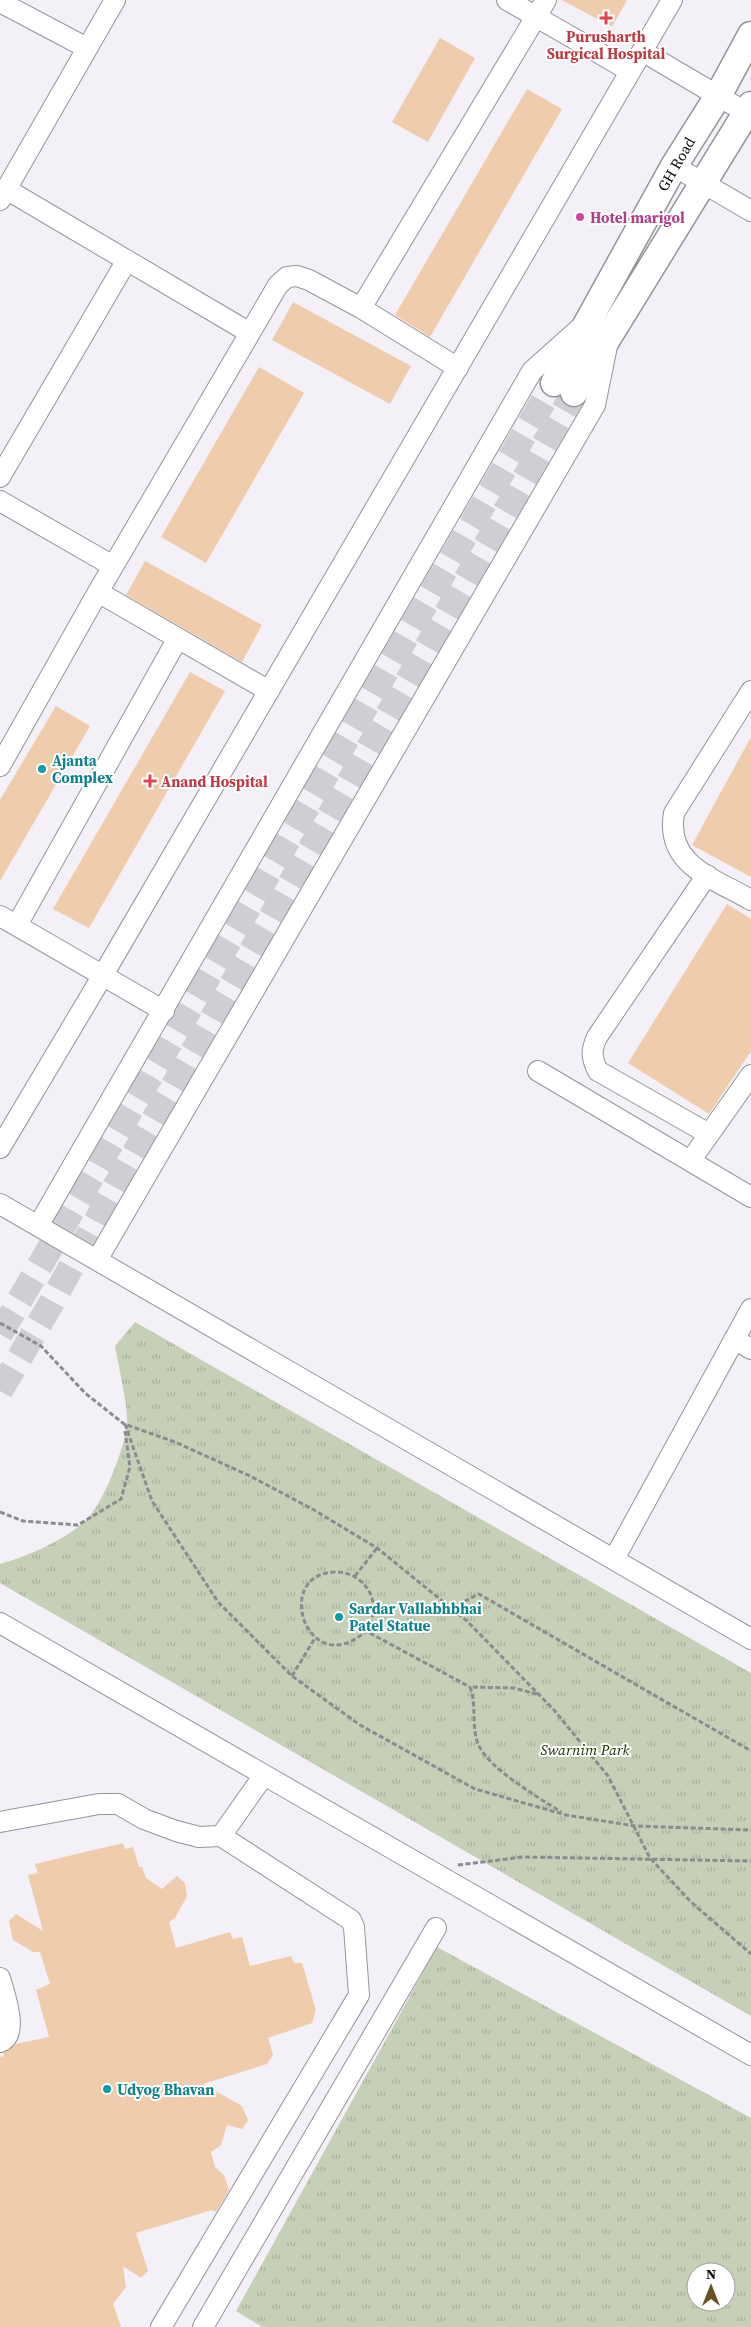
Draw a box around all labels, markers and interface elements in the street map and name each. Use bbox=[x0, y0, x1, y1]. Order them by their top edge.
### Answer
marker: Purusharth Surgical Hospital bbox=[599, 11, 613, 25]
place label: Purusharth Surgical Hospital bbox=[547, 26, 665, 64]
street label: GH Road bbox=[652, 133, 700, 195]
place label: Hotel marigol bbox=[590, 207, 685, 228]
marker: Hotel marigol bbox=[574, 211, 586, 223]
place label: Ajanta Complex bbox=[52, 750, 114, 788]
marker: Ajanta Complex bbox=[36, 763, 48, 775]
place label: Anand Hospital bbox=[161, 771, 268, 792]
marker: Anand Hospital bbox=[143, 774, 157, 788]
place label: Sardar Vallabhbhai Patel Statue bbox=[349, 1598, 482, 1636]
marker: Sardar Vallabhbhai Patel Statue bbox=[333, 1611, 345, 1623]
park label: Swarnim Park bbox=[540, 1739, 630, 1760]
place label: Udyog Bhavan bbox=[117, 2079, 215, 2100]
marker: Udyog Bhavan bbox=[101, 2083, 113, 2095]
north arrow bbox=[686, 2262, 736, 2312]
text: N bbox=[706, 2264, 716, 2284]

